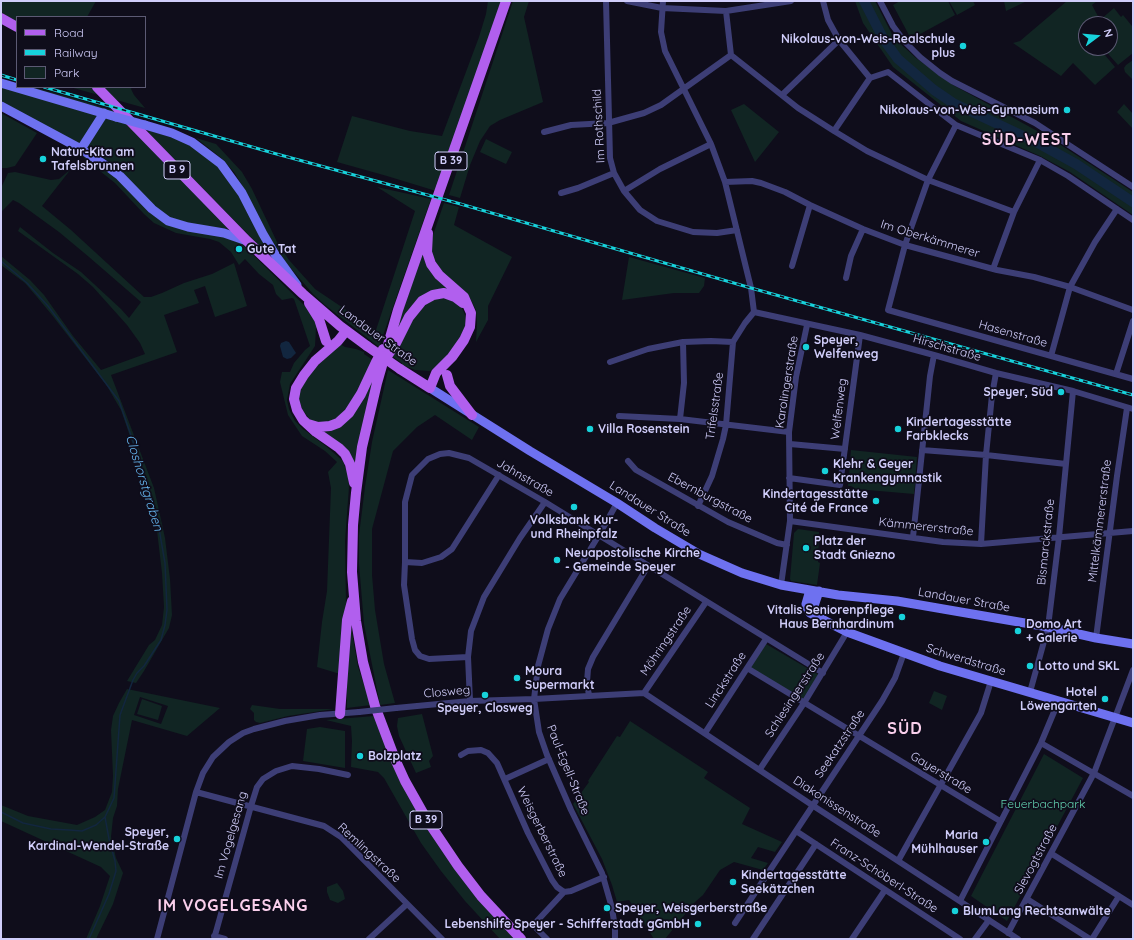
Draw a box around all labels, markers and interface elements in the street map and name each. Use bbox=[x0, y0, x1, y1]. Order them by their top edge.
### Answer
legend bbox=[16, 16, 146, 88]
north arrow bbox=[1078, 16, 1118, 56]
text: Road bbox=[54, 25, 84, 40]
text: N bbox=[1101, 27, 1116, 39]
place label: Nikolaus-von-Weis-Realschule plus bbox=[781, 32, 955, 60]
marker: Nikolaus-von-Weis-Realschule plus bbox=[958, 41, 968, 51]
text: Railway bbox=[54, 45, 98, 60]
text: Park bbox=[54, 65, 79, 80]
street label: Im Rothschild bbox=[590, 88, 608, 164]
place label: Nikolaus-von-Weis-Gymnasium bbox=[880, 103, 1059, 117]
marker: Nikolaus-von-Weis-Gymnasium bbox=[1062, 105, 1072, 115]
district label: SÜD-WEST bbox=[982, 130, 1072, 150]
place label: Natur-Kita am Tafelsbrunnen bbox=[51, 145, 134, 173]
road number: B 39 bbox=[435, 152, 467, 170]
marker: Natur-Kita am Tafelsbrunnen bbox=[38, 154, 48, 164]
road number: B 9 bbox=[164, 161, 190, 179]
street label: Im Oberkämmerer bbox=[879, 217, 981, 261]
place label: Gute Tat bbox=[247, 242, 296, 256]
marker: Gute Tat bbox=[234, 244, 244, 254]
street label: Landauer Straße bbox=[336, 303, 420, 369]
street label: Hasenstraße bbox=[977, 317, 1049, 351]
street label: Hirschstraße bbox=[911, 331, 983, 365]
place label: Speyer, Welfenweg bbox=[814, 333, 878, 361]
street label: Karolingerstraße bbox=[773, 335, 801, 429]
marker: Speyer, Welfenweg bbox=[801, 342, 811, 352]
street label: Trifelsstraße bbox=[703, 371, 727, 441]
street label: Welfenweg bbox=[828, 377, 850, 441]
place label: Speyer, Süd bbox=[984, 385, 1053, 399]
marker: Speyer, Süd bbox=[1056, 387, 1066, 397]
place label: Kindertagesstätte Farbklecks bbox=[906, 415, 1011, 443]
place label: Villa Rosenstein bbox=[598, 422, 690, 436]
marker: Villa Rosenstein bbox=[585, 424, 595, 434]
marker: Kindertagesstätte Farbklecks bbox=[893, 424, 903, 434]
water label: Closhorstgraben bbox=[122, 433, 166, 533]
street label: Jahnstraße bbox=[494, 456, 556, 500]
place label: Klehr & Geyer Krankengymnastik bbox=[833, 457, 942, 485]
street label: Mittelkämmererstraße bbox=[1085, 459, 1115, 583]
marker: Klehr & Geyer Krankengymnastik bbox=[820, 466, 830, 476]
street label: Ebernburgstraße bbox=[665, 470, 755, 526]
street label: Landauer Straße bbox=[607, 478, 693, 540]
place label: Kindertagesstätte Cité de France bbox=[763, 487, 868, 515]
marker: Kindertagesstätte Cité de France bbox=[871, 496, 881, 506]
street label: Bismarckstraße bbox=[1034, 498, 1058, 586]
marker: Volksbank Kur- und Rheinpfalz bbox=[569, 502, 579, 512]
place label: Volksbank Kur- und Rheinpfalz bbox=[530, 513, 618, 541]
street label: Kämmererstraße bbox=[878, 515, 974, 539]
place label: Platz der Stadt Gniezno bbox=[814, 534, 895, 562]
marker: Platz der Stadt Gniezno bbox=[801, 543, 811, 553]
place label: Neuapostolische Kirche - Gemeinde Speyer bbox=[565, 546, 700, 574]
marker: Neuapostolische Kirche - Gemeinde Speyer bbox=[552, 555, 562, 565]
street label: Landauer Straße bbox=[917, 585, 1011, 615]
street label: Möhringstraße bbox=[637, 603, 695, 679]
place label: Vitalis Seniorenpflege Haus Bernhardinum bbox=[767, 603, 894, 631]
marker: Vitalis Seniorenpflege Haus Bernhardinum bbox=[897, 612, 907, 622]
place label: Domo Art + Galerie bbox=[1026, 617, 1082, 645]
marker: Domo Art + Galerie bbox=[1013, 626, 1023, 636]
street label: Schwerdstraße bbox=[924, 641, 1008, 679]
street label: Linckstraße bbox=[703, 649, 749, 711]
street label: Schlesingerstraße bbox=[762, 650, 828, 740]
place label: Lotto und SKL bbox=[1038, 659, 1120, 673]
marker: Lotto und SKL bbox=[1025, 661, 1035, 671]
place label: Moura Supermarkt bbox=[525, 664, 595, 692]
marker: Moura Supermarkt bbox=[512, 673, 522, 683]
street label: Closweg bbox=[423, 683, 471, 701]
place label: Hotel Löwengarten bbox=[1020, 685, 1097, 713]
marker: Speyer, Closweg bbox=[480, 690, 490, 700]
marker: Hotel Löwengarten bbox=[1100, 694, 1110, 704]
place label: Speyer, Closweg bbox=[437, 701, 533, 715]
street label: Seekatzstraße bbox=[812, 707, 868, 781]
district label: SÜD bbox=[887, 719, 923, 739]
street label: Paul-Egell-Straße bbox=[543, 723, 593, 817]
place label: Bolzplatz bbox=[368, 749, 421, 763]
street label: Gayerstraße bbox=[908, 749, 974, 797]
marker: Bolzplatz bbox=[355, 751, 365, 761]
street label: Diakonissenstraße bbox=[790, 773, 884, 841]
street label: Weisgerberstraße bbox=[514, 784, 570, 880]
street label: Im Vogelgesang bbox=[212, 790, 250, 880]
park label: Feuerbachpark bbox=[1001, 797, 1085, 811]
road number: B 39 bbox=[410, 811, 442, 829]
street label: Remlingstraße bbox=[335, 820, 403, 886]
street label: Slevogtstraße bbox=[1012, 822, 1060, 896]
place label: Speyer, Kardinal-Wendel-Straße bbox=[28, 825, 169, 853]
place label: Maria Mühlhauser bbox=[911, 828, 978, 856]
marker: Speyer, Kardinal-Wendel-Straße bbox=[172, 834, 182, 844]
street label: Franz-Schöberl-Straße bbox=[827, 836, 941, 916]
marker: Maria Mühlhauser bbox=[981, 837, 991, 847]
place label: Kindertagesstätte Seekätzchen bbox=[741, 868, 846, 896]
marker: Kindertagesstätte Seekätzchen bbox=[728, 877, 738, 887]
district label: IM VOGELGESANG bbox=[158, 896, 308, 916]
place label: Speyer, Weisgerberstraße bbox=[615, 901, 767, 915]
marker: Speyer, Weisgerberstraße bbox=[602, 903, 612, 913]
place label: BlumLang Rechtsanwälte bbox=[963, 904, 1111, 918]
marker: BlumLang Rechtsanwälte bbox=[950, 906, 960, 916]
place label: Lebenshilfe Speyer - Schifferstadt gGmbH bbox=[445, 917, 690, 931]
marker: Lebenshilfe Speyer - Schifferstadt gGmbH bbox=[693, 919, 703, 929]

